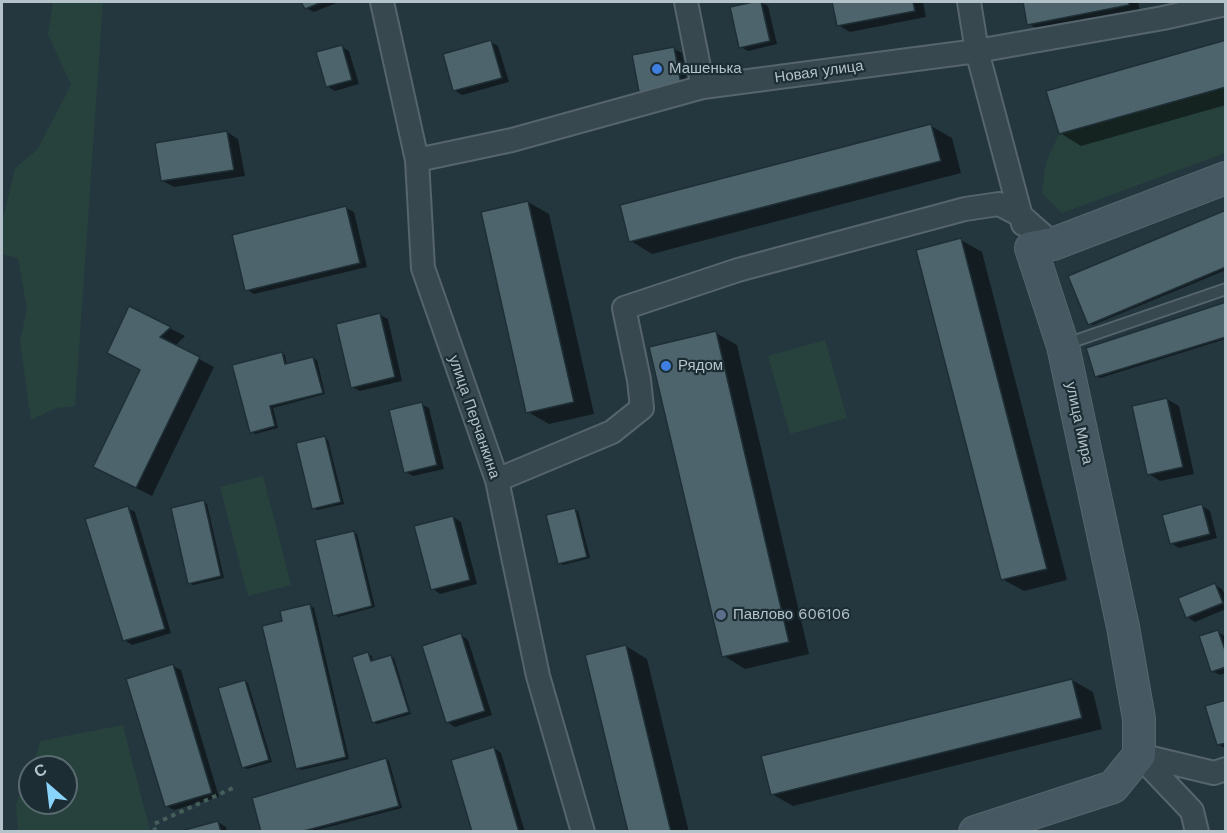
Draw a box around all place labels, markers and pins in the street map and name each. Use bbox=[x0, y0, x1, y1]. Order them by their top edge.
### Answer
place label: Машенька bbox=[669, 60, 742, 78]
marker: Машенька bbox=[650, 62, 664, 76]
place label: Рядом bbox=[678, 357, 723, 375]
marker: Рядом bbox=[659, 359, 673, 373]
place label: Павлово 606106 bbox=[733, 606, 850, 624]
marker: Павлово 606106 bbox=[714, 608, 728, 622]

